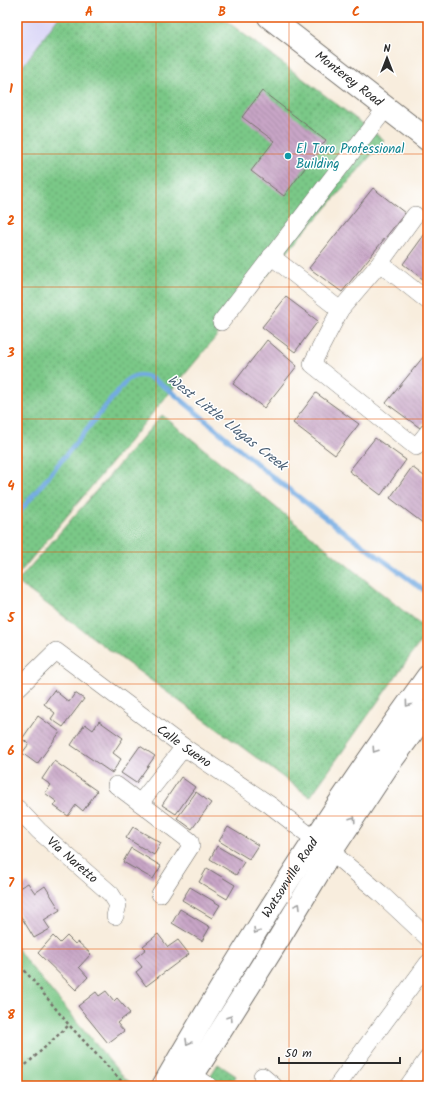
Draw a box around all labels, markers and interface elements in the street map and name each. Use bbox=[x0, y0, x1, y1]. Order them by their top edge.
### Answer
text: A bbox=[85, 2, 93, 23]
text: B bbox=[218, 2, 226, 23]
text: C bbox=[352, 2, 360, 23]
north arrow bbox=[367, 38, 407, 78]
text: N bbox=[384, 40, 391, 58]
street label: Monterey Road bbox=[310, 46, 388, 112]
text: 1 bbox=[9, 79, 13, 100]
place label: El Toro Professional Building bbox=[296, 139, 405, 175]
marker: El Toro Professional Building bbox=[283, 151, 293, 161]
text: 2 bbox=[7, 211, 15, 232]
text: 3 bbox=[6, 343, 15, 364]
water label: West Little Llagas Creek bbox=[163, 369, 293, 478]
text: 4 bbox=[7, 476, 15, 497]
text: 5 bbox=[7, 608, 16, 629]
one-way arrow bbox=[405, 700, 412, 707]
street label: Calle Sueno bbox=[152, 719, 216, 773]
text: 6 bbox=[7, 741, 15, 762]
one-way arrow bbox=[372, 746, 380, 753]
one-way arrow bbox=[348, 816, 355, 823]
street label: Via Naretto bbox=[42, 832, 103, 889]
street label: Watsonville Road bbox=[256, 833, 324, 922]
text: 7 bbox=[8, 873, 15, 894]
one-way arrow bbox=[294, 903, 301, 910]
one-way arrow bbox=[253, 927, 260, 934]
text: 8 bbox=[7, 1005, 15, 1026]
one-way arrow bbox=[225, 1015, 232, 1022]
one-way arrow bbox=[186, 1038, 193, 1045]
scale bar bbox=[279, 1039, 400, 1065]
text: 50 m bbox=[285, 1044, 312, 1063]

